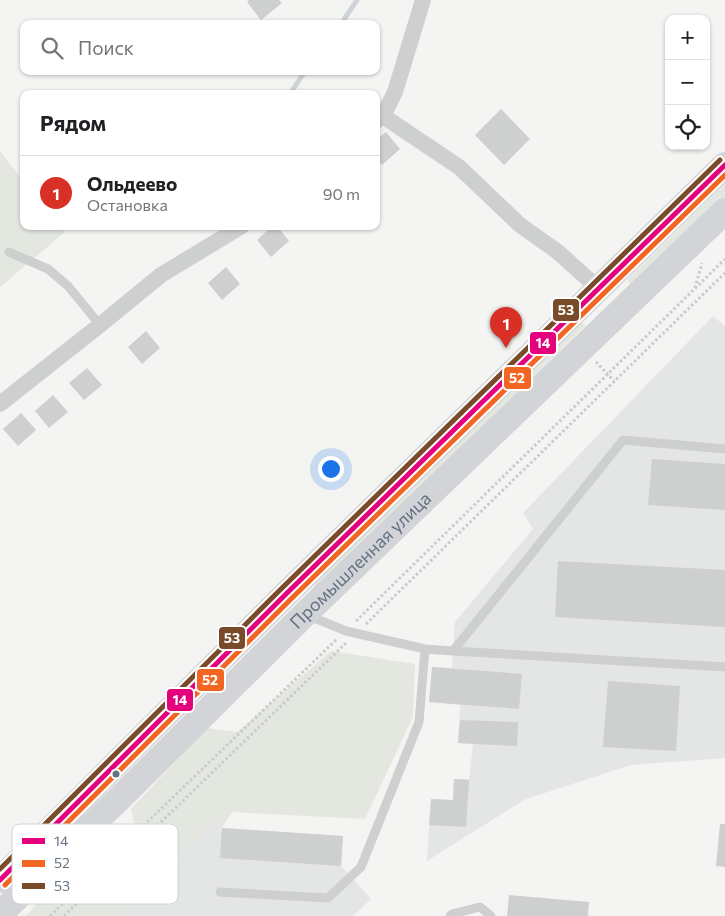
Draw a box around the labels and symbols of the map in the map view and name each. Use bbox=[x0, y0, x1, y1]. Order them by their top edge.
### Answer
line badge: 53 bbox=[552, 298, 580, 322]
text: 53 bbox=[558, 301, 574, 318]
pin: 1 bbox=[490, 307, 522, 348]
line badge: 14 bbox=[529, 331, 557, 355]
text: 14 bbox=[536, 334, 551, 351]
line badge: 52 bbox=[503, 366, 532, 390]
text: 52 bbox=[509, 369, 525, 386]
your location bbox=[318, 456, 344, 482]
street label: Промышленная улица bbox=[285, 487, 435, 633]
line badge: 53 bbox=[218, 626, 246, 650]
text: 53 bbox=[224, 629, 240, 646]
line badge: 52 bbox=[196, 668, 225, 692]
text: 52 bbox=[202, 671, 218, 688]
line badge: 14 bbox=[166, 688, 194, 712]
text: 14 bbox=[173, 691, 188, 708]
unlabelled marker bbox=[111, 769, 121, 779]
legend bbox=[12, 824, 178, 904]
text: 14 bbox=[54, 832, 69, 849]
text: 52 bbox=[54, 854, 70, 871]
text: 53 bbox=[54, 877, 70, 894]

